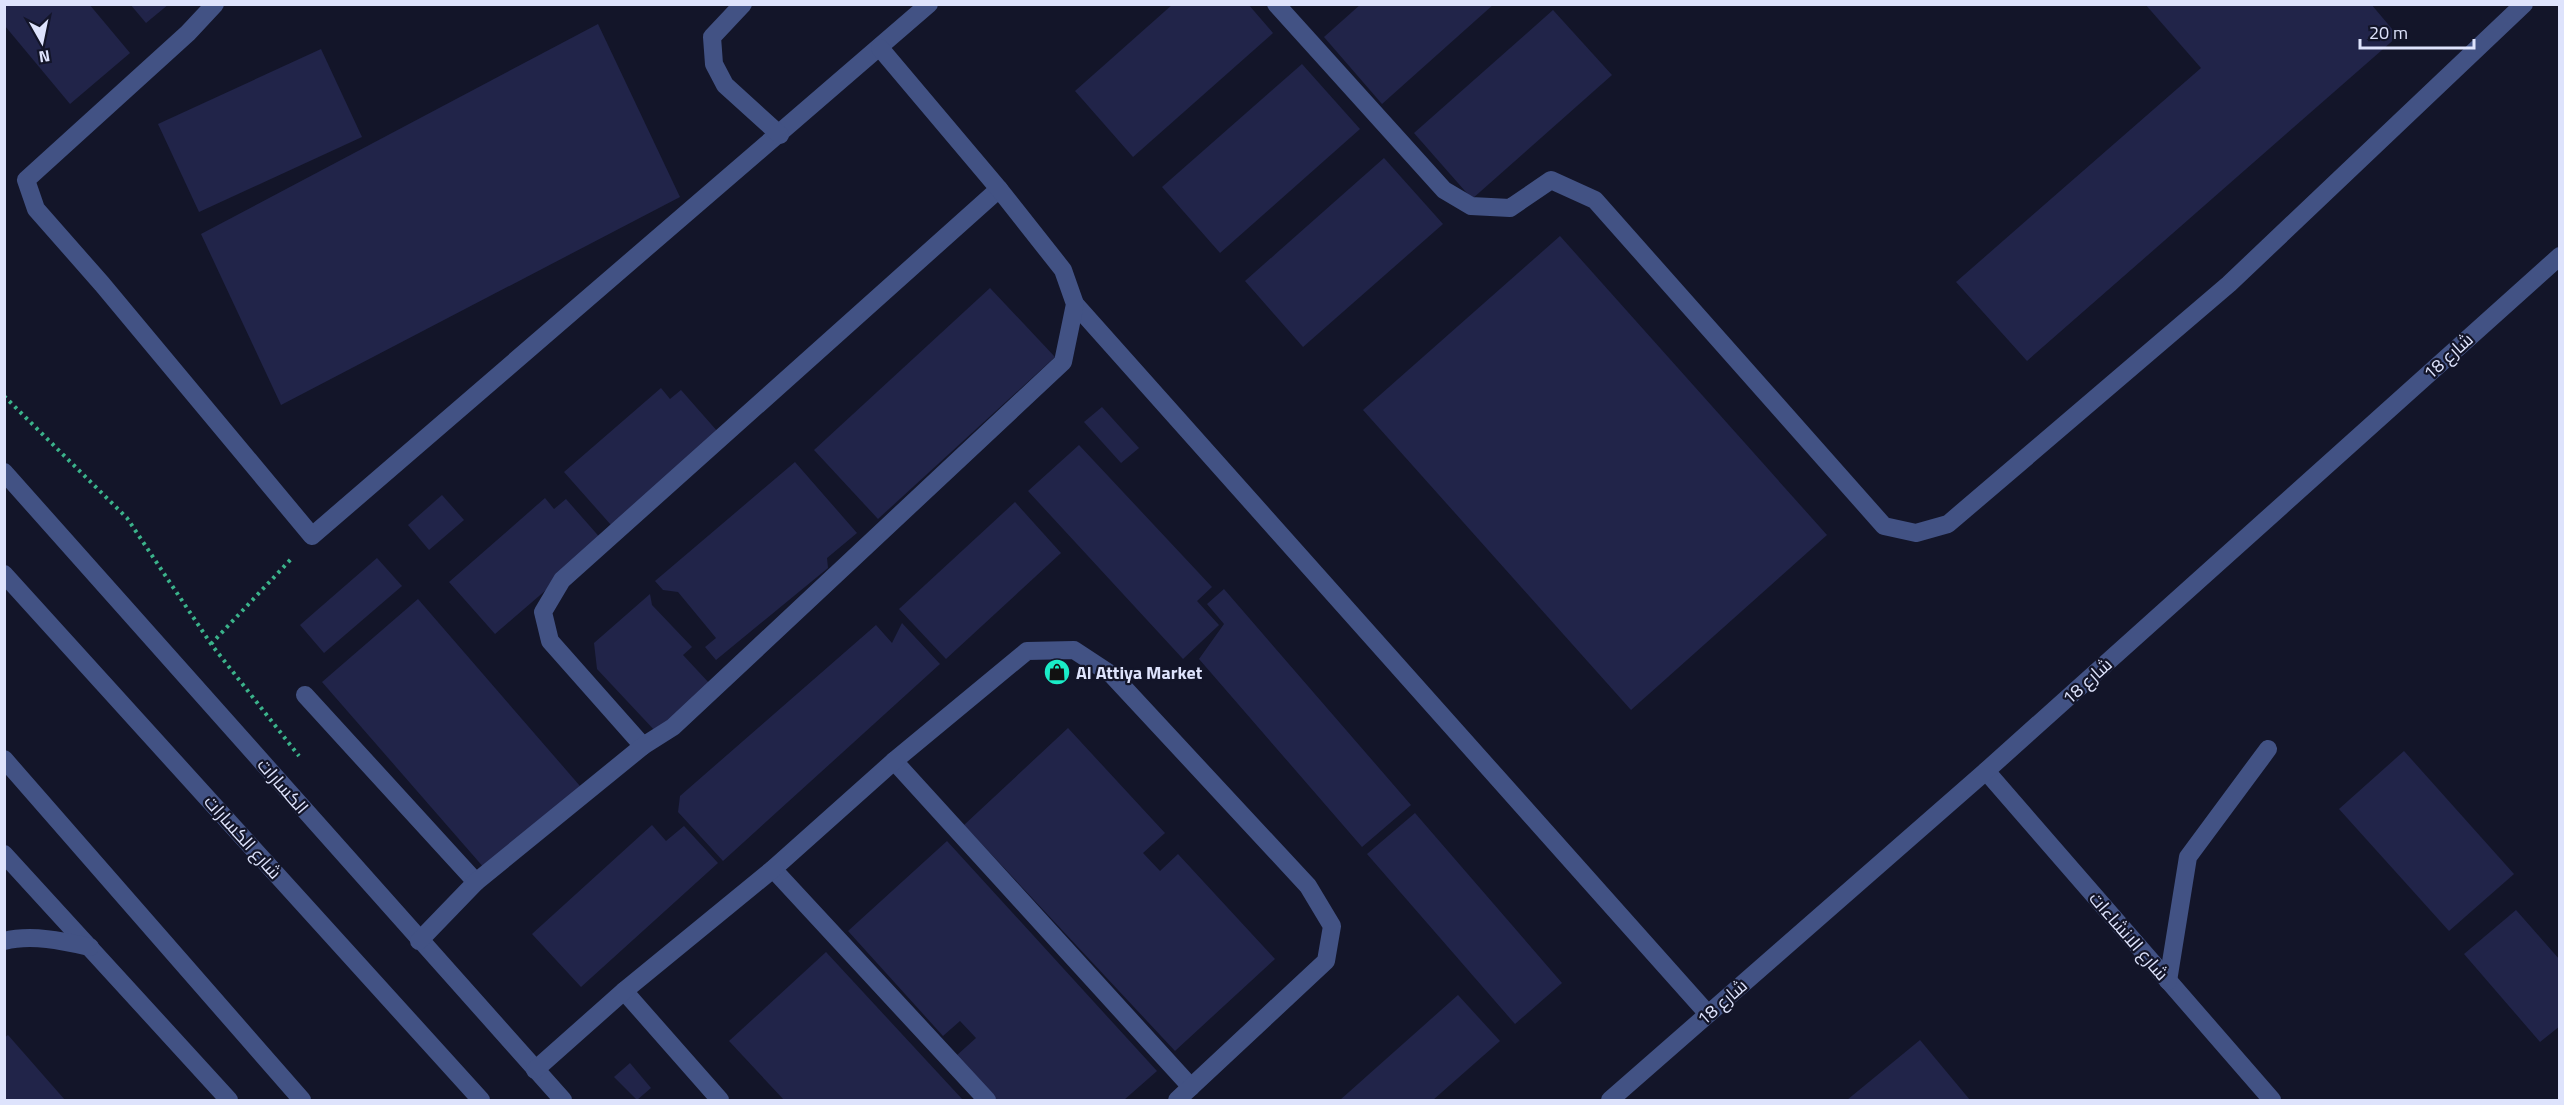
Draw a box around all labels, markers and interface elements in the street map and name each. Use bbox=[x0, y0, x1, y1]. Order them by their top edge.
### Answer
north arrow bbox=[12, 12, 72, 72]
scale bar bbox=[2360, 12, 2474, 50]
text: 20 m bbox=[2369, 19, 2408, 46]
text: N bbox=[37, 44, 52, 70]
street label: شارع 18 bbox=[2417, 326, 2479, 386]
street label: شارع 18 bbox=[2056, 651, 2118, 711]
shop icon: Al Attiya Market bbox=[1042, 657, 1072, 687]
place label: Al Attiya Market bbox=[1076, 659, 1203, 686]
street label: الكسارات bbox=[251, 752, 315, 820]
street label: شارع الكسارات bbox=[198, 789, 288, 885]
street label: شارع الانشاءات bbox=[2083, 886, 2175, 986]
street label: شارع 18 bbox=[1691, 972, 1753, 1032]

